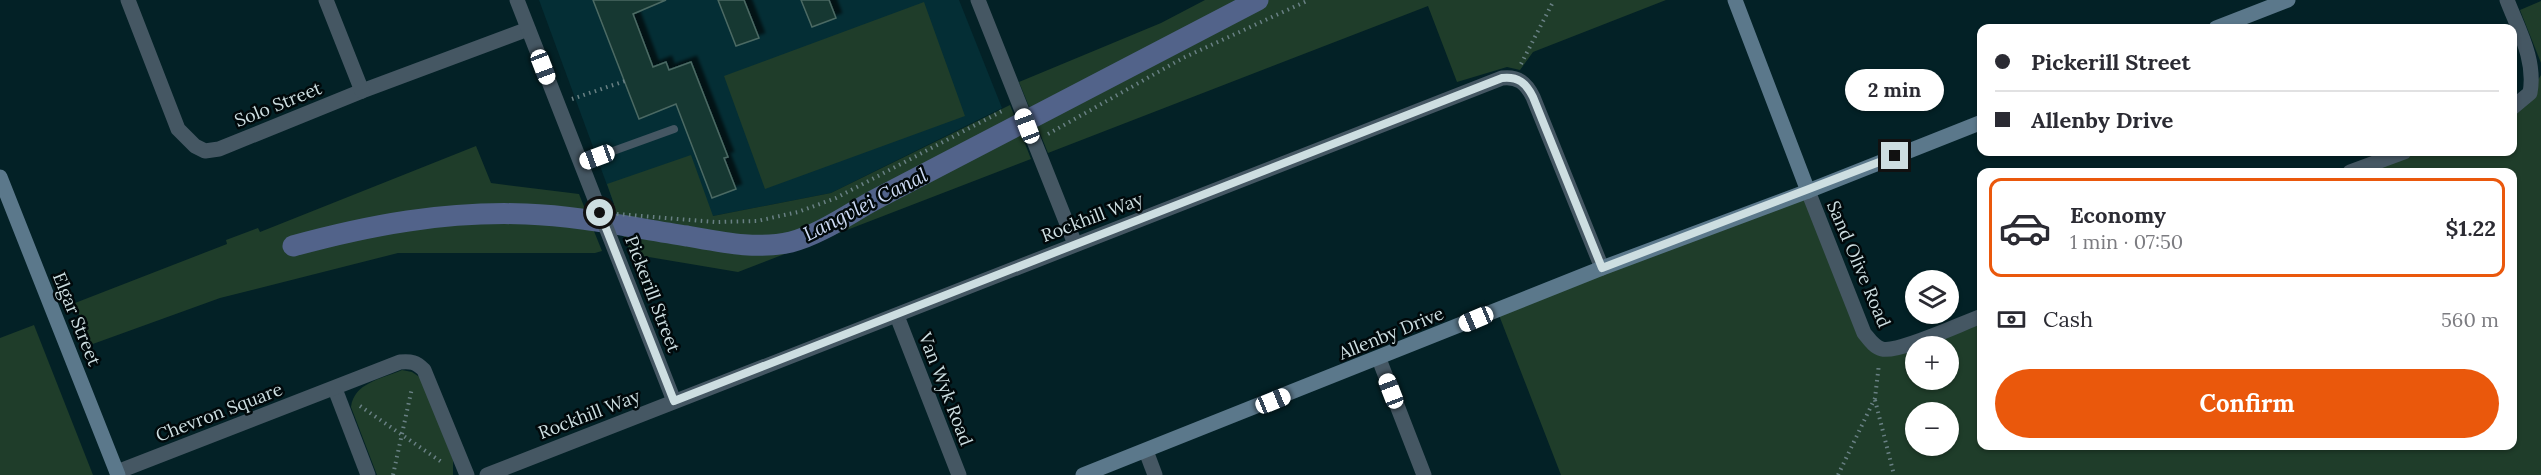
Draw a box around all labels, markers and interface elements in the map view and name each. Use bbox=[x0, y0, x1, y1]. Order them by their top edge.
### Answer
car bbox=[528, 47, 558, 87]
text: Pickerill Street bbox=[2031, 48, 2191, 76]
callout: 2 min bbox=[1846, 69, 1944, 111]
street label: Solo Street bbox=[231, 76, 325, 132]
text: 2 min bbox=[1868, 77, 1921, 102]
car bbox=[1012, 106, 1042, 146]
text: Allenby Drive bbox=[2031, 106, 2173, 134]
car bbox=[577, 142, 617, 172]
route end bbox=[1881, 142, 1908, 169]
water label: Langvlei Canal bbox=[799, 162, 932, 246]
street label: Rockhill Way bbox=[1038, 187, 1147, 247]
street label: Sand Olive Road bbox=[1822, 197, 1896, 331]
route start bbox=[586, 199, 613, 226]
icon: car bbox=[1998, 201, 2052, 255]
text: Economy bbox=[2070, 201, 2166, 229]
text: $1.22 bbox=[2446, 214, 2496, 242]
text: 1 min · 07:50 bbox=[2070, 229, 2183, 254]
street label: Pickerill Street bbox=[620, 232, 686, 356]
street label: Elgar Street bbox=[48, 269, 106, 369]
map controls bbox=[1905, 270, 1959, 456]
button: layers bbox=[1905, 270, 1959, 324]
street label: Allenby Drive bbox=[1334, 301, 1447, 365]
icon: cash bbox=[1995, 303, 2028, 336]
car bbox=[1456, 304, 1496, 334]
text: Cash bbox=[2043, 305, 2093, 333]
text: 560 m bbox=[2441, 307, 2499, 332]
street label: Van Wyk Road bbox=[914, 328, 978, 449]
button: + bbox=[1905, 336, 1959, 390]
button: Confirm bbox=[1995, 369, 2499, 438]
car bbox=[1376, 371, 1406, 411]
street label: Chevron Square bbox=[152, 377, 286, 447]
street label: Rockhill Way bbox=[535, 384, 644, 444]
car bbox=[1253, 386, 1293, 416]
button: − bbox=[1905, 402, 1959, 456]

